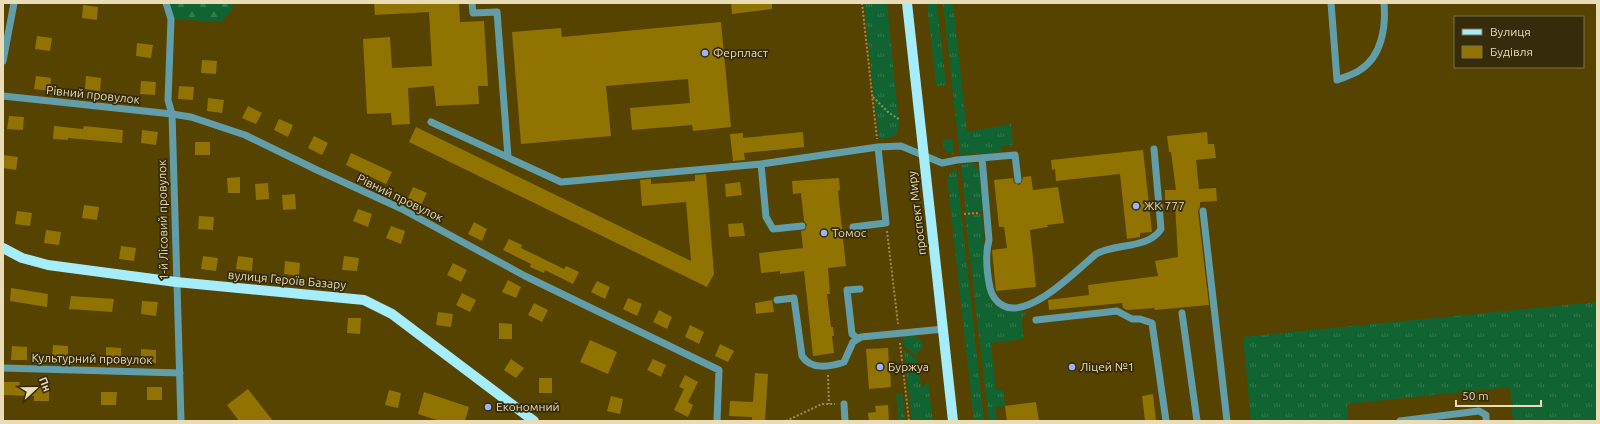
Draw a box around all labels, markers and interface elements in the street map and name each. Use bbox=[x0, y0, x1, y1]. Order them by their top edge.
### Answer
legend bbox=[1454, 16, 1584, 68]
text: Вулиця bbox=[1490, 25, 1531, 38]
text: Будівля bbox=[1490, 45, 1533, 58]
place label: Ферпласт bbox=[713, 46, 769, 59]
marker: Ферпласт bbox=[700, 48, 710, 58]
street label: Рівний провулок bbox=[46, 83, 140, 106]
street label: 1-й Лісовий провулок bbox=[155, 159, 170, 281]
street label: проспект Миру bbox=[905, 170, 928, 256]
street label: Рівний провулок bbox=[355, 171, 445, 224]
place label: ЖК 777 bbox=[1144, 199, 1185, 212]
marker: ЖК 777 bbox=[1131, 201, 1141, 211]
place label: Томос bbox=[832, 226, 867, 239]
marker: Томос bbox=[819, 228, 829, 238]
street label: вулиця Героїв Базару bbox=[227, 268, 347, 291]
street label: Культурний провулок bbox=[31, 351, 153, 366]
place label: Буржуа bbox=[888, 360, 929, 373]
place label: Ліцей №1 bbox=[1080, 360, 1135, 373]
marker: Буржуа bbox=[875, 362, 885, 372]
marker: Ліцей №1 bbox=[1067, 362, 1077, 372]
north arrow bbox=[16, 368, 56, 408]
text: Пн bbox=[37, 375, 54, 393]
scale bar bbox=[1456, 382, 1541, 408]
text: 50 m bbox=[1462, 389, 1489, 402]
place label: Економний bbox=[496, 400, 560, 413]
marker: Економний bbox=[483, 402, 493, 412]

